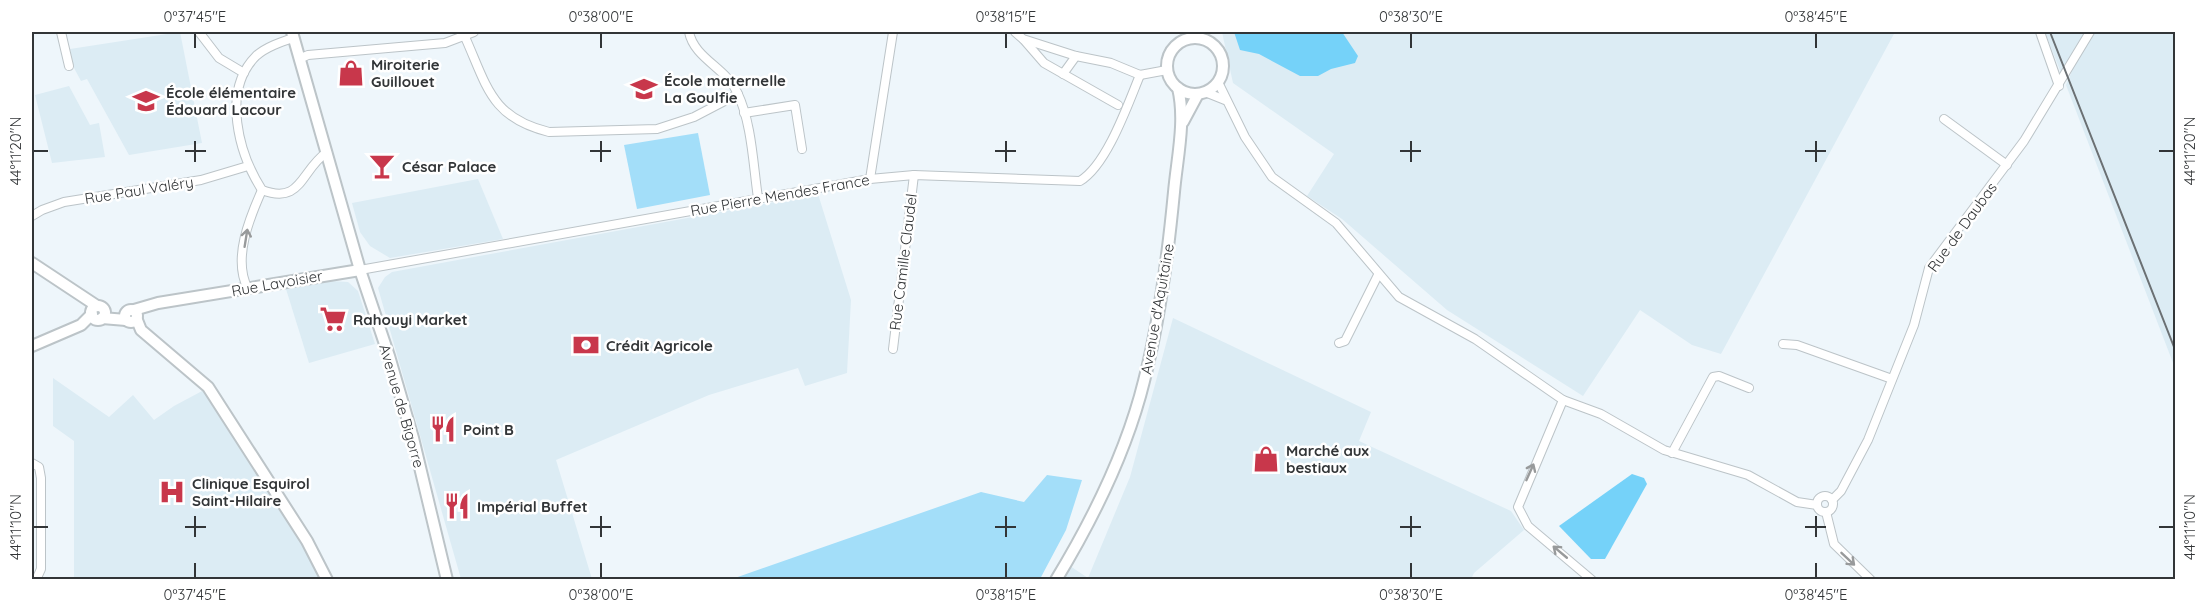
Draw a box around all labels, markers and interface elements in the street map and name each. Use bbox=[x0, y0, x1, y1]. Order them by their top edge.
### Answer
text: 0°37'45"E bbox=[164, 7, 226, 26]
text: 0°38'00"E bbox=[569, 7, 633, 26]
text: 0°38'15"E bbox=[976, 7, 1036, 26]
text: 0°38'30"E bbox=[1379, 7, 1443, 26]
text: 0°38'45"E bbox=[1784, 7, 1848, 26]
place label: Miroiterie Guillouet bbox=[371, 55, 440, 91]
shop icon: Miroiterie Guillouet bbox=[336, 58, 366, 88]
place label: École maternelle La Goulfie bbox=[664, 71, 786, 107]
school or university icon: École maternelle La Goulfie bbox=[629, 74, 659, 104]
place label: École élémentaire Édouard Lacour bbox=[166, 83, 296, 119]
school or university icon: École élémentaire Édouard Lacour bbox=[131, 86, 161, 116]
text: 44°11'20"N bbox=[6, 117, 25, 185]
text: 44°11'20"N bbox=[2180, 117, 2199, 185]
bar icon: César Palace bbox=[367, 151, 397, 181]
place label: César Palace bbox=[402, 157, 496, 176]
street label: Rue Pierre Mendes France bbox=[689, 170, 871, 220]
street label: Rue Paul Valéry bbox=[83, 172, 195, 208]
street label: Rue de Daubas bbox=[1923, 178, 2001, 276]
street label: Rue Camille Claudel bbox=[885, 192, 921, 332]
one-way arrow bbox=[240, 229, 251, 248]
street label: Avenue d'Aquitaine bbox=[1136, 242, 1178, 376]
street label: Rue Lavoisier bbox=[230, 266, 324, 300]
supermarket icon: Rahouyi Market bbox=[318, 304, 348, 334]
place label: Rahouyi Market bbox=[353, 310, 468, 329]
bank icon: Crédit Agricole bbox=[571, 330, 601, 360]
place label: Crédit Agricole bbox=[606, 336, 713, 355]
street label: Avenue de Bigorre bbox=[375, 342, 429, 470]
restaurant icon: Point B bbox=[428, 414, 458, 444]
place label: Point B bbox=[463, 420, 514, 439]
place label: Marché aux bestiaux bbox=[1286, 441, 1370, 477]
shop icon: Marché aux bestiaux bbox=[1251, 444, 1281, 474]
one-way arrow bbox=[1525, 464, 1537, 482]
place label: Clinique Esquirol Saint-Hilaire bbox=[192, 474, 310, 510]
hospital icon: Clinique Esquirol Saint-Hilaire bbox=[157, 477, 187, 507]
restaurant icon: Impérial Buffet bbox=[442, 491, 472, 521]
text: 44°11'10"N bbox=[6, 494, 25, 560]
text: 44°11'10"N bbox=[2180, 494, 2199, 560]
place label: Impérial Buffet bbox=[477, 497, 588, 516]
one-way arrow bbox=[1552, 546, 1568, 559]
one-way arrow bbox=[1840, 552, 1855, 566]
text: 0°37'45"E bbox=[164, 585, 226, 604]
text: 0°38'00"E bbox=[569, 585, 633, 604]
text: 0°38'15"E bbox=[976, 585, 1036, 604]
text: 0°38'30"E bbox=[1379, 585, 1443, 604]
text: 0°38'45"E bbox=[1784, 585, 1848, 604]

